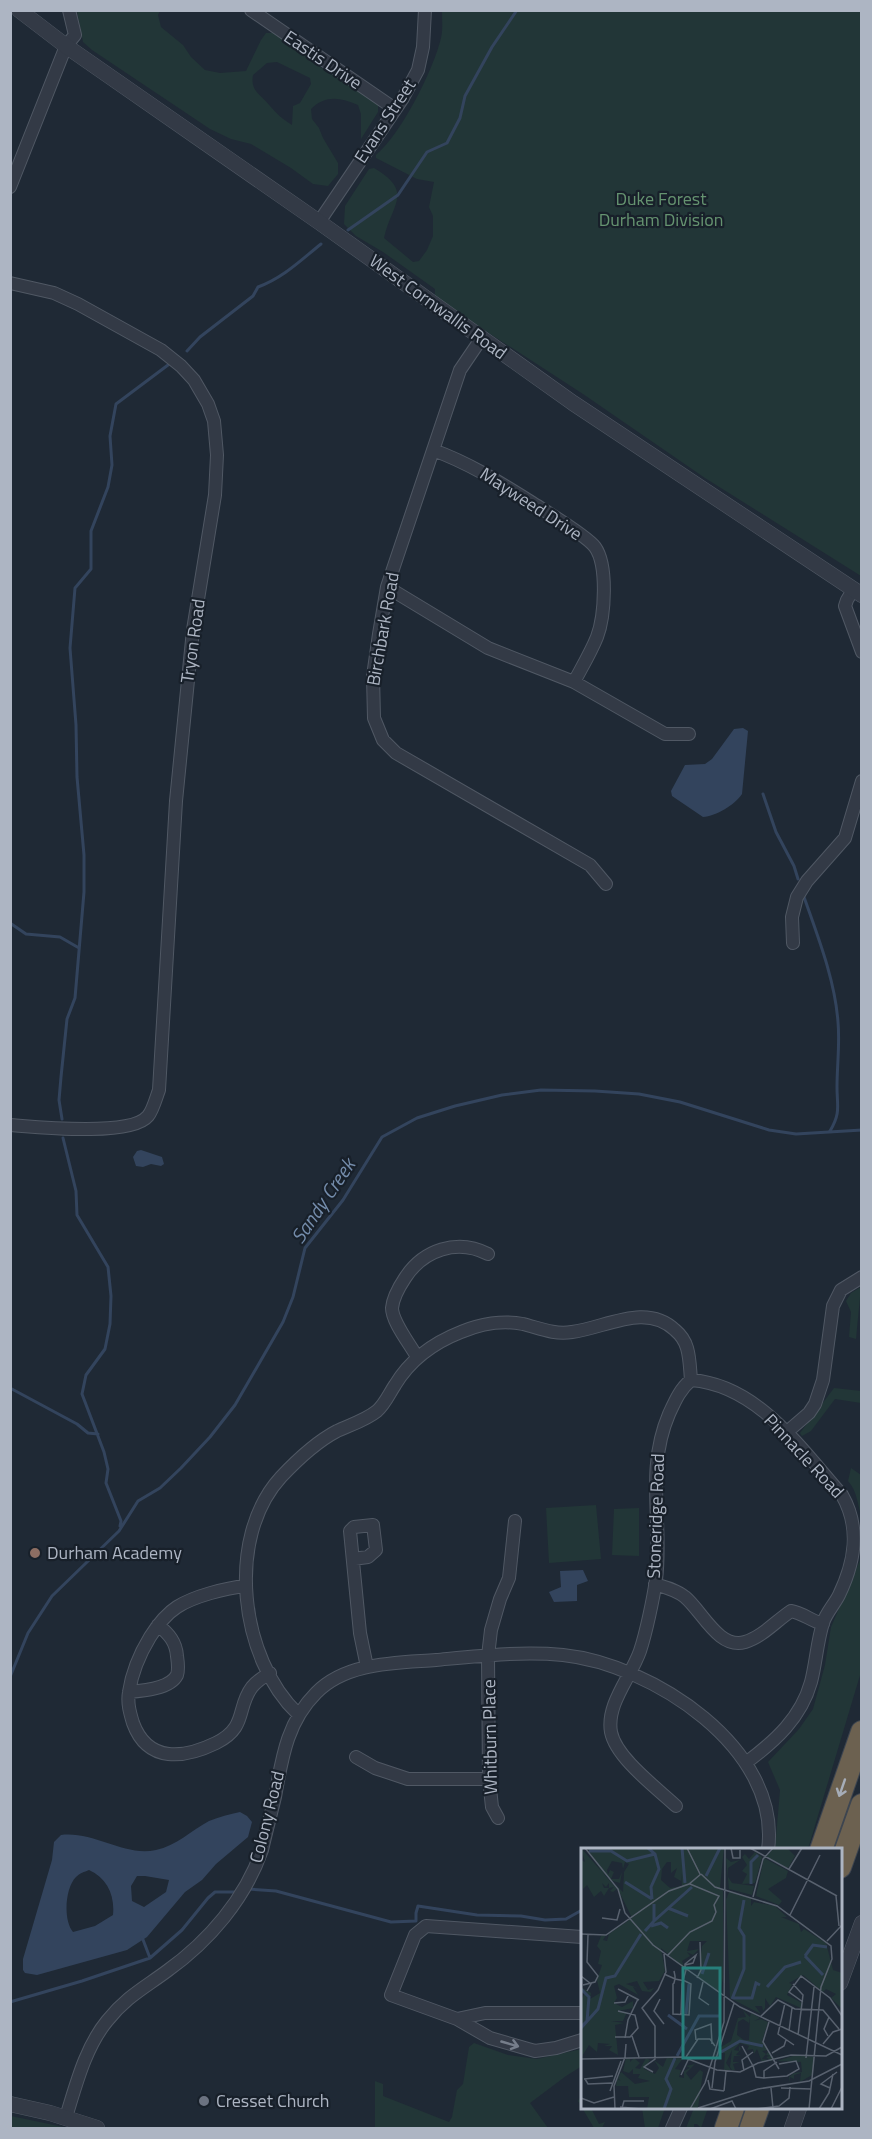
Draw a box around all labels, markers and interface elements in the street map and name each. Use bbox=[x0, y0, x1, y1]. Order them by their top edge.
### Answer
street label: Eastis Drive bbox=[279, 23, 368, 96]
street label: Evans Street bbox=[347, 73, 422, 168]
park label: Duke Forest Durham Division bbox=[599, 185, 723, 233]
street label: West Cornwallis Road bbox=[364, 247, 513, 366]
street label: Mayweed Drive bbox=[475, 460, 588, 547]
street label: Birchbark Road bbox=[359, 570, 406, 688]
street label: Tryon Road bbox=[173, 597, 212, 685]
water label: Sandy Creek bbox=[283, 1150, 364, 1250]
street label: Pinnacle Road bbox=[758, 1407, 851, 1504]
street label: Stoneridge Road bbox=[640, 1453, 671, 1579]
place label: Durham Academy bbox=[47, 1539, 182, 1566]
marker: Durham Academy bbox=[28, 1546, 42, 1560]
street label: Whitburn Place bbox=[475, 1679, 504, 1795]
street label: Colony Road bbox=[242, 1768, 291, 1866]
one-way arrow bbox=[836, 1778, 847, 1797]
inset map bbox=[581, 1848, 842, 2109]
one-way arrow bbox=[500, 2039, 519, 2050]
place label: Cresset Church bbox=[216, 2087, 330, 2114]
marker: Cresset Church bbox=[197, 2094, 211, 2108]

